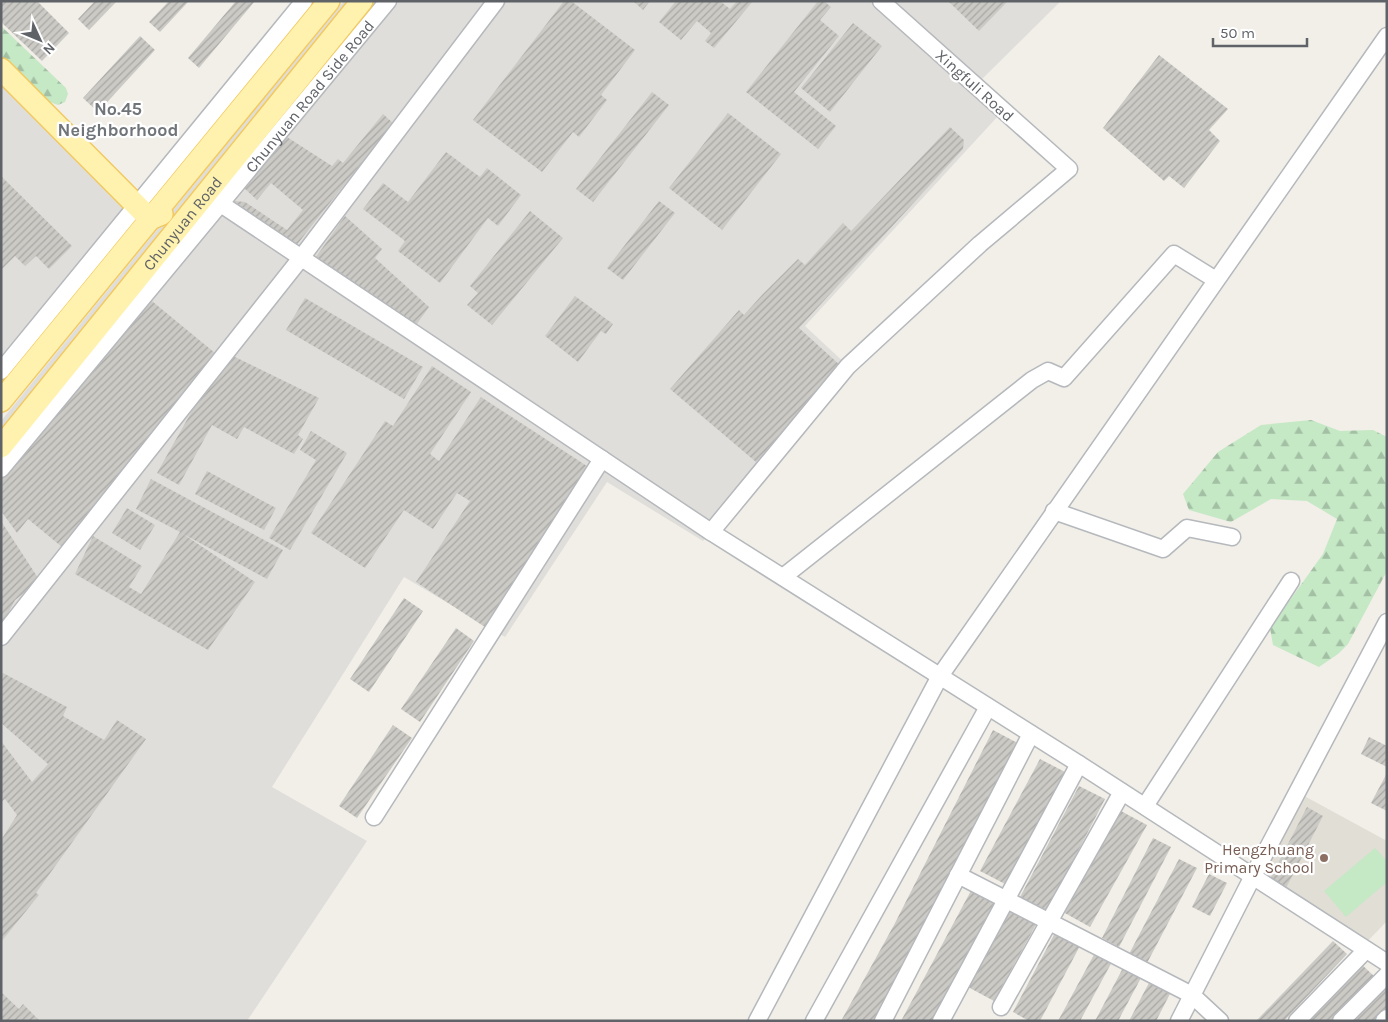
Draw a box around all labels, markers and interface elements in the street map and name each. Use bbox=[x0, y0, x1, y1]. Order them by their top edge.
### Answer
north arrow bbox=[15, 15, 65, 65]
scale bar bbox=[1213, 15, 1307, 47]
street label: Chunyuan Road Side Road bbox=[241, 16, 378, 176]
text: 50 m bbox=[1220, 24, 1255, 42]
text: N bbox=[39, 39, 59, 58]
street label: Xingfuli Road bbox=[932, 45, 1018, 125]
district label: No.45 Neighborhood bbox=[58, 98, 179, 141]
street label: Chunyuan Road bbox=[139, 173, 226, 274]
place label: Hengzhuang Primary School bbox=[1204, 840, 1314, 877]
marker: Hengzhuang Primary School bbox=[1318, 852, 1330, 864]

